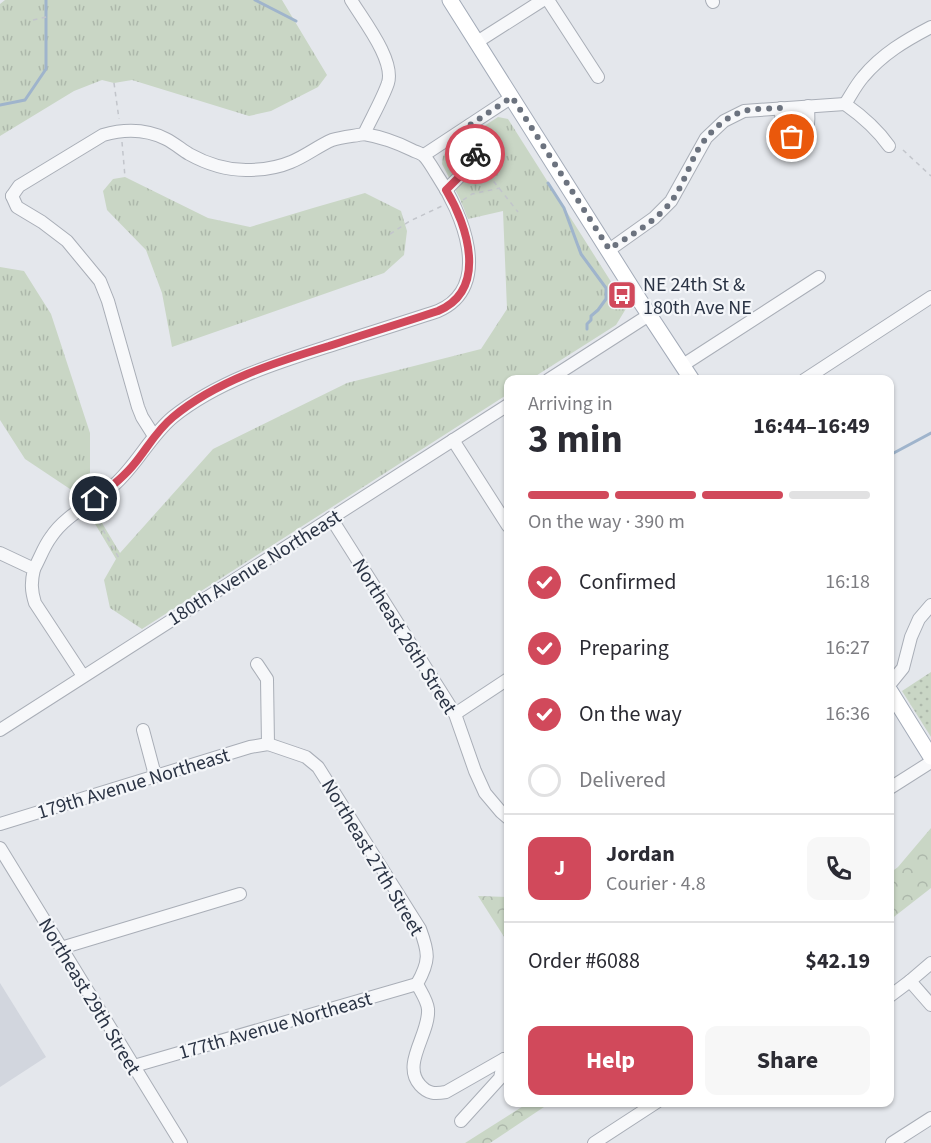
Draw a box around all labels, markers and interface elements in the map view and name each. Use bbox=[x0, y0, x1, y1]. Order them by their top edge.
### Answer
pin bbox=[766, 111, 817, 162]
icon: bag bbox=[775, 120, 808, 153]
courier bbox=[445, 124, 505, 184]
icon: bike bbox=[459, 138, 492, 171]
place label: NE 24th St & 180th Ave NE bbox=[643, 271, 752, 322]
bus stop icon: NE 24th St & 180th Ave NE bbox=[606, 279, 638, 311]
text: Arriving in bbox=[528, 390, 613, 418]
text: 16:44–16:49 bbox=[753, 410, 870, 442]
text: 3 min bbox=[528, 412, 623, 468]
pin bbox=[69, 473, 120, 524]
icon: home bbox=[78, 482, 111, 515]
street label: 180th Avenue Northeast bbox=[162, 503, 347, 633]
text: On the way · 390 m bbox=[528, 508, 685, 536]
street label: Northeast 26th Street bbox=[345, 553, 463, 720]
icon: check bbox=[528, 566, 561, 599]
text: Confirmed bbox=[579, 566, 676, 598]
text: 16:18 bbox=[825, 568, 870, 596]
icon: check bbox=[528, 632, 561, 665]
text: Preparing bbox=[579, 632, 669, 664]
text: 16:27 bbox=[825, 634, 870, 662]
icon: check bbox=[528, 698, 561, 731]
text: On the way bbox=[579, 698, 682, 730]
text: 16:36 bbox=[825, 700, 870, 728]
street label: 179th Avenue Northeast bbox=[34, 741, 233, 827]
text: Delivered bbox=[579, 764, 666, 796]
street label: Northeast 27th Street bbox=[314, 774, 430, 941]
button: phone bbox=[807, 837, 870, 900]
text: Jordan bbox=[606, 838, 675, 870]
text: J bbox=[554, 852, 565, 884]
text: Courier · 4.8 bbox=[606, 870, 706, 898]
street label: Northeast 29th Street bbox=[31, 913, 147, 1080]
text: Order #6088 bbox=[528, 945, 640, 977]
text: $42.19 bbox=[805, 945, 870, 977]
street label: 177th Avenue Northeast bbox=[175, 985, 375, 1067]
button: Help bbox=[528, 1026, 693, 1095]
button: Share bbox=[705, 1026, 870, 1095]

